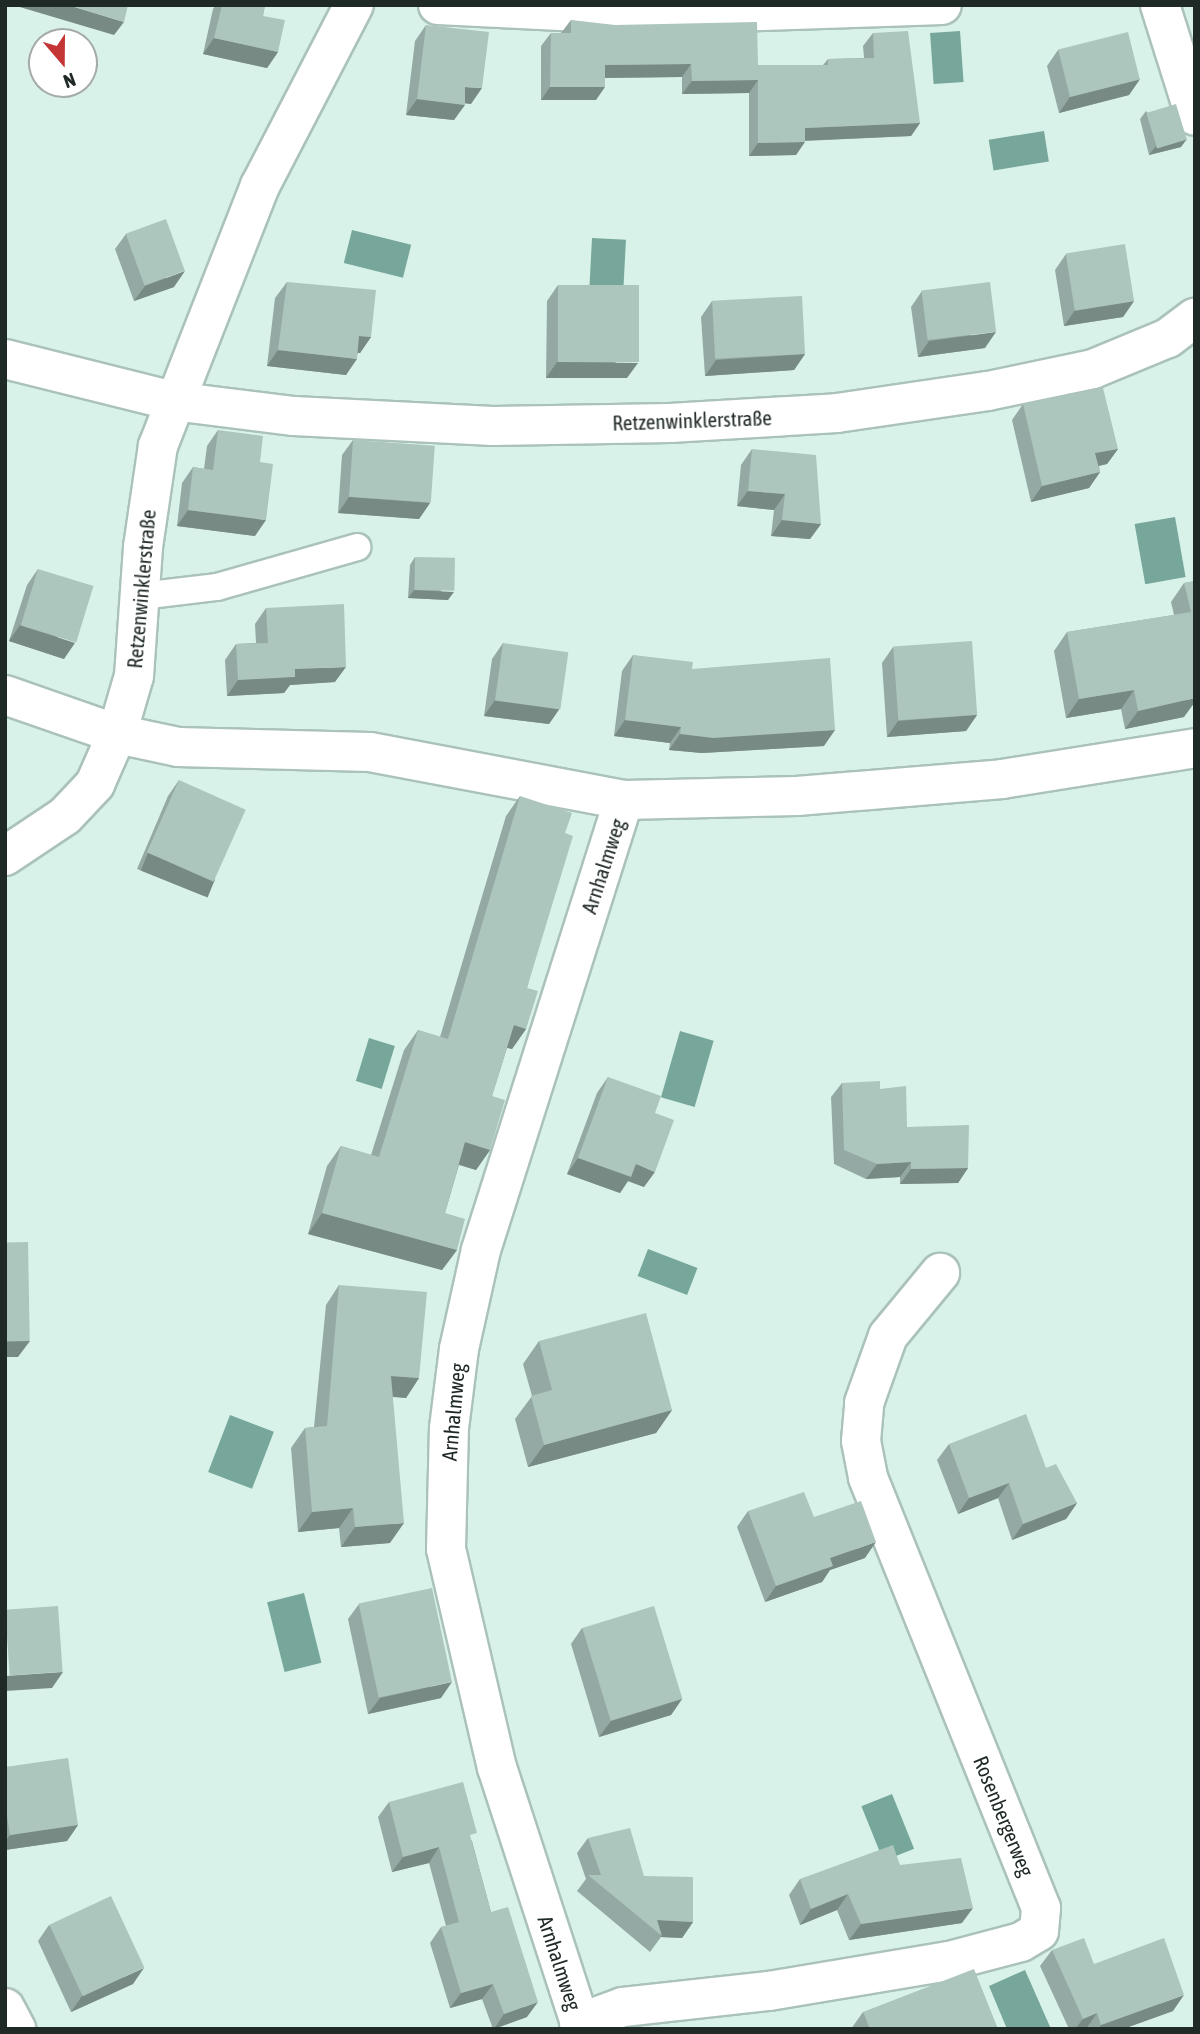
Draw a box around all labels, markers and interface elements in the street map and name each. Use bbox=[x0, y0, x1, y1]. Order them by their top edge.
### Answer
north arrow bbox=[28, 28, 98, 98]
text: N bbox=[60, 69, 79, 93]
street label: Retzenwinklerstraße bbox=[612, 405, 772, 435]
street label: Retzenwinklerstraße bbox=[122, 508, 160, 670]
street label: Arnhalmweg bbox=[576, 815, 630, 917]
street label: Arnhalmweg bbox=[436, 1362, 470, 1462]
street label: Rosenbergerweg bbox=[968, 1752, 1040, 1880]
street label: Arnhalmweg bbox=[533, 1912, 587, 2014]

